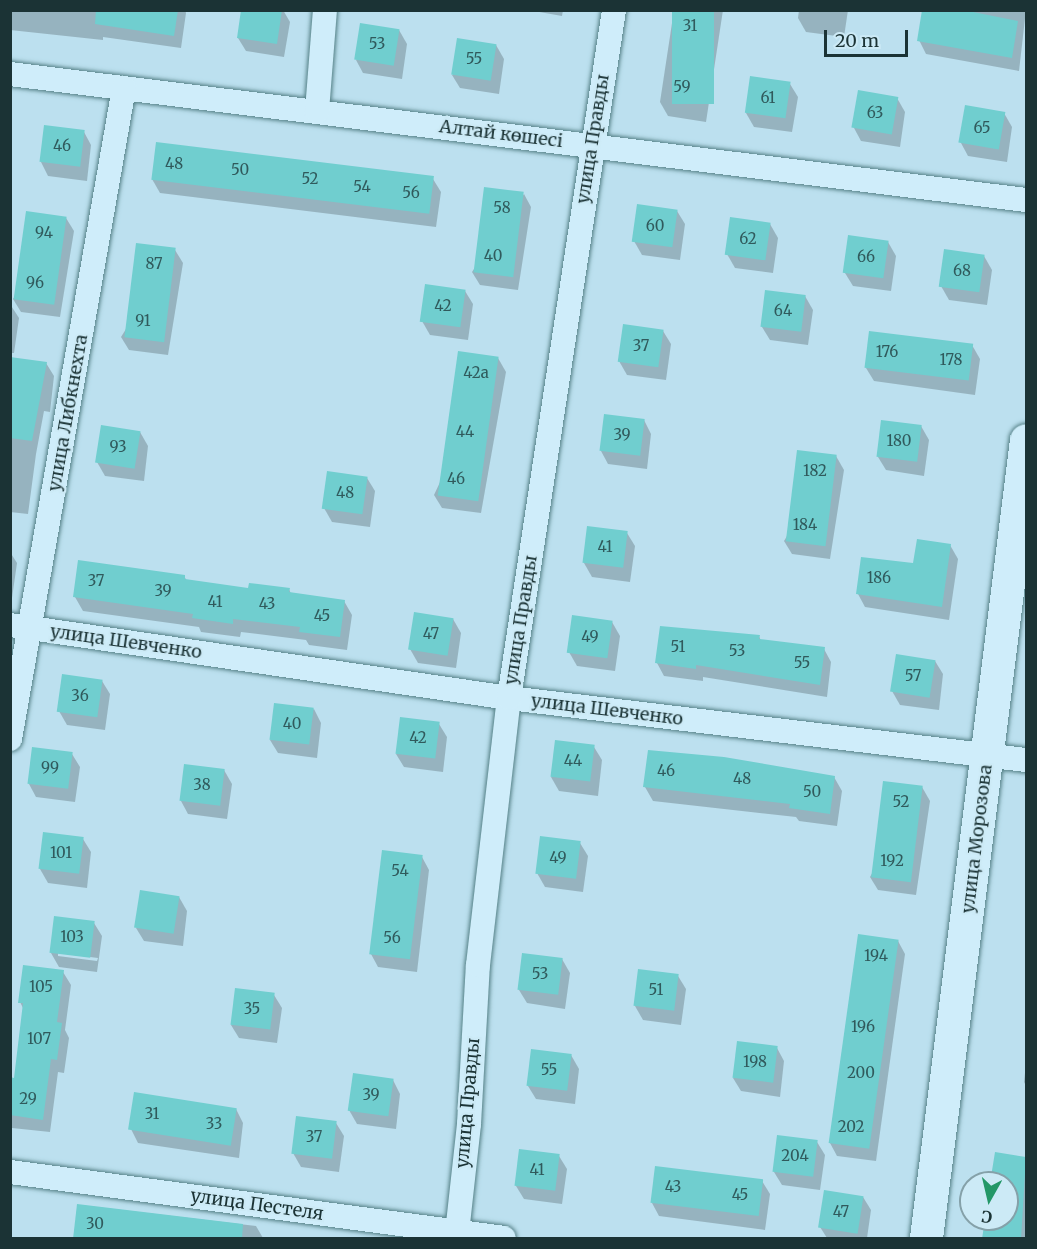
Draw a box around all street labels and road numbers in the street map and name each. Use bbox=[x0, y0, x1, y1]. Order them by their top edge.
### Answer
street label: улица Правды bbox=[572, 73, 614, 205]
street label: Алтай көшесі bbox=[438, 116, 564, 152]
street label: улица Либкнехта bbox=[44, 333, 92, 493]
street label: улица Правды bbox=[500, 554, 542, 686]
street label: улица Шевченко bbox=[49, 621, 203, 663]
street label: улица Шевченко bbox=[530, 690, 684, 730]
street label: улица Морозова bbox=[957, 763, 997, 915]
street label: улица Правды bbox=[452, 1037, 484, 1169]
street label: улица Пестеля bbox=[189, 1185, 325, 1225]

